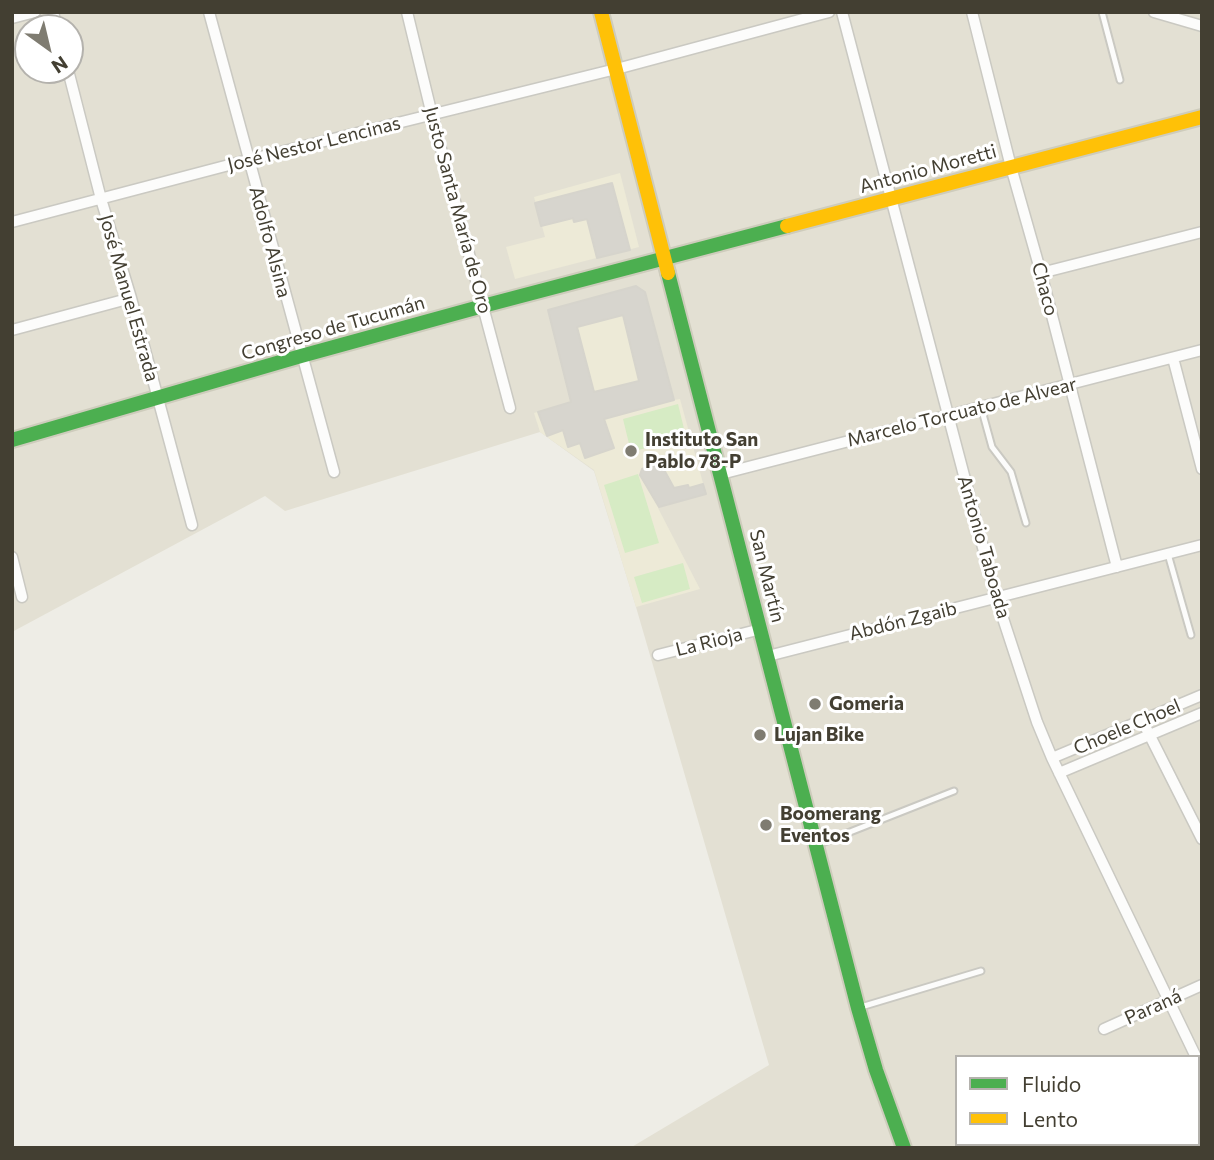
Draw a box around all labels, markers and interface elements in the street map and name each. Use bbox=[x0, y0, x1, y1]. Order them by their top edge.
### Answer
north arrow bbox=[14, 14, 84, 84]
text: N bbox=[48, 52, 72, 79]
street label: Justo Santa María de Oro bbox=[419, 104, 497, 316]
street label: José Nestor Lencinas bbox=[225, 111, 403, 177]
street label: Antonio Moretti bbox=[857, 140, 999, 198]
street label: Adolfo Alsina bbox=[244, 184, 296, 300]
street label: José Manuel Estrada bbox=[94, 212, 164, 384]
street label: Chaco bbox=[1027, 260, 1063, 318]
street label: Congreso de Tucumán bbox=[239, 291, 427, 365]
street label: Marcelo Torcuato de Alvear bbox=[845, 372, 1079, 452]
place label: Instituto San Pablo 78-P bbox=[645, 429, 758, 473]
marker: Instituto San Pablo 78-P bbox=[623, 443, 639, 459]
street label: Antonio Taboada bbox=[953, 473, 1015, 621]
street label: San Martín bbox=[744, 527, 790, 625]
street label: Abdón Zgaib bbox=[847, 597, 959, 645]
street label: La Rioja bbox=[673, 623, 745, 661]
place label: Gomeria bbox=[829, 693, 904, 715]
street label: Choele Choel bbox=[1070, 694, 1184, 760]
marker: Gomeria bbox=[807, 696, 823, 712]
place label: Lujan Bike bbox=[774, 724, 864, 746]
marker: Lujan Bike bbox=[752, 727, 768, 743]
place label: Boomerang Eventos bbox=[780, 803, 881, 847]
marker: Boomerang Eventos bbox=[758, 817, 774, 833]
street label: Paraná bbox=[1121, 984, 1185, 1030]
legend bbox=[955, 1055, 1200, 1146]
text: Fluido bbox=[1022, 1071, 1081, 1096]
text: Lento bbox=[1022, 1106, 1078, 1131]

